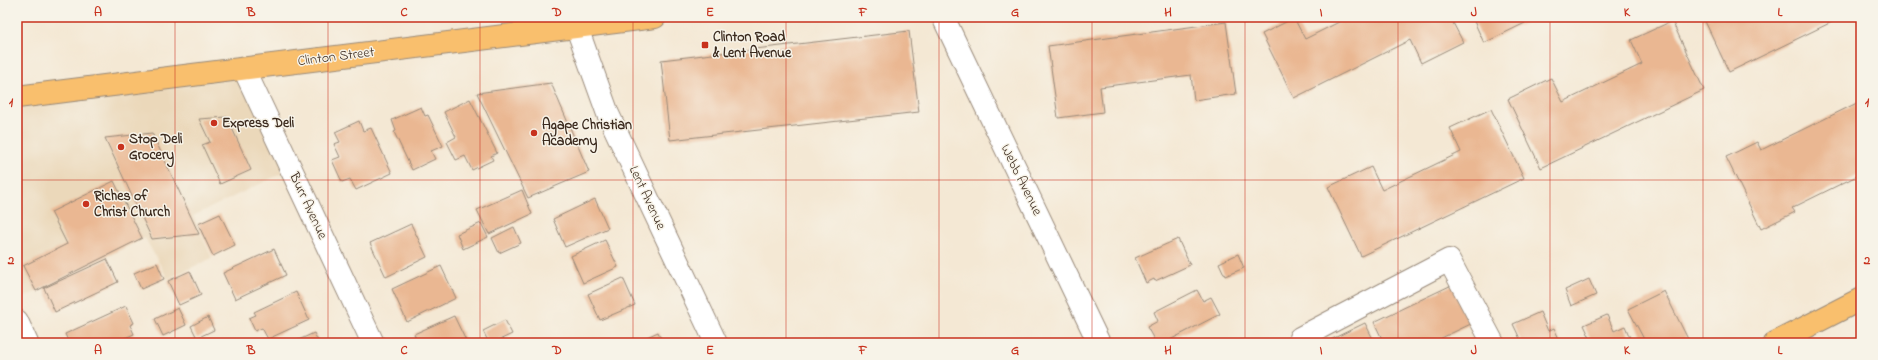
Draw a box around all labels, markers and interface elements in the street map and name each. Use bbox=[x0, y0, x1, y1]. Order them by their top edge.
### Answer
text: A bbox=[94, 3, 102, 22]
text: B bbox=[246, 3, 256, 22]
text: C bbox=[400, 3, 408, 22]
text: D bbox=[551, 3, 562, 22]
text: E bbox=[706, 3, 714, 22]
text: F bbox=[858, 3, 868, 22]
text: G bbox=[1011, 3, 1019, 22]
text: H bbox=[1164, 3, 1172, 22]
text: I bbox=[1319, 3, 1323, 22]
text: J bbox=[1471, 3, 1477, 22]
text: K bbox=[1624, 3, 1631, 22]
text: L bbox=[1778, 3, 1784, 22]
place label: Clinton Road & Lent Avenue bbox=[712, 27, 792, 64]
marker: Clinton Road & Lent Avenue bbox=[700, 40, 710, 50]
street label: Clinton Street bbox=[296, 42, 376, 72]
text: 1 bbox=[9, 93, 14, 112]
text: 1 bbox=[1865, 93, 1870, 112]
place label: Express Deli bbox=[222, 113, 295, 134]
place label: Agape Christian Academy bbox=[542, 115, 632, 154]
marker: Express Deli bbox=[209, 118, 219, 128]
marker: Agape Christian Academy bbox=[529, 128, 539, 138]
place label: Stop Deli Grocery bbox=[129, 129, 183, 168]
street label: Webb Avenue bbox=[995, 141, 1048, 220]
marker: Stop Deli Grocery bbox=[116, 142, 126, 152]
street label: Lent Avenue bbox=[623, 163, 671, 234]
street label: Burr Avenue bbox=[283, 168, 333, 243]
place label: Riches of Christ Church bbox=[93, 186, 170, 223]
marker: Riches of Christ Church bbox=[81, 199, 91, 209]
text: 2 bbox=[7, 251, 15, 270]
text: 2 bbox=[1863, 251, 1871, 270]
text: A bbox=[94, 341, 102, 360]
text: B bbox=[246, 341, 256, 360]
text: C bbox=[400, 341, 408, 360]
text: D bbox=[551, 341, 562, 360]
text: E bbox=[706, 341, 714, 360]
text: F bbox=[858, 341, 868, 360]
text: G bbox=[1011, 341, 1019, 360]
text: H bbox=[1164, 341, 1172, 360]
text: I bbox=[1319, 341, 1323, 360]
text: J bbox=[1471, 341, 1477, 360]
text: K bbox=[1624, 341, 1631, 360]
text: L bbox=[1778, 341, 1784, 360]

